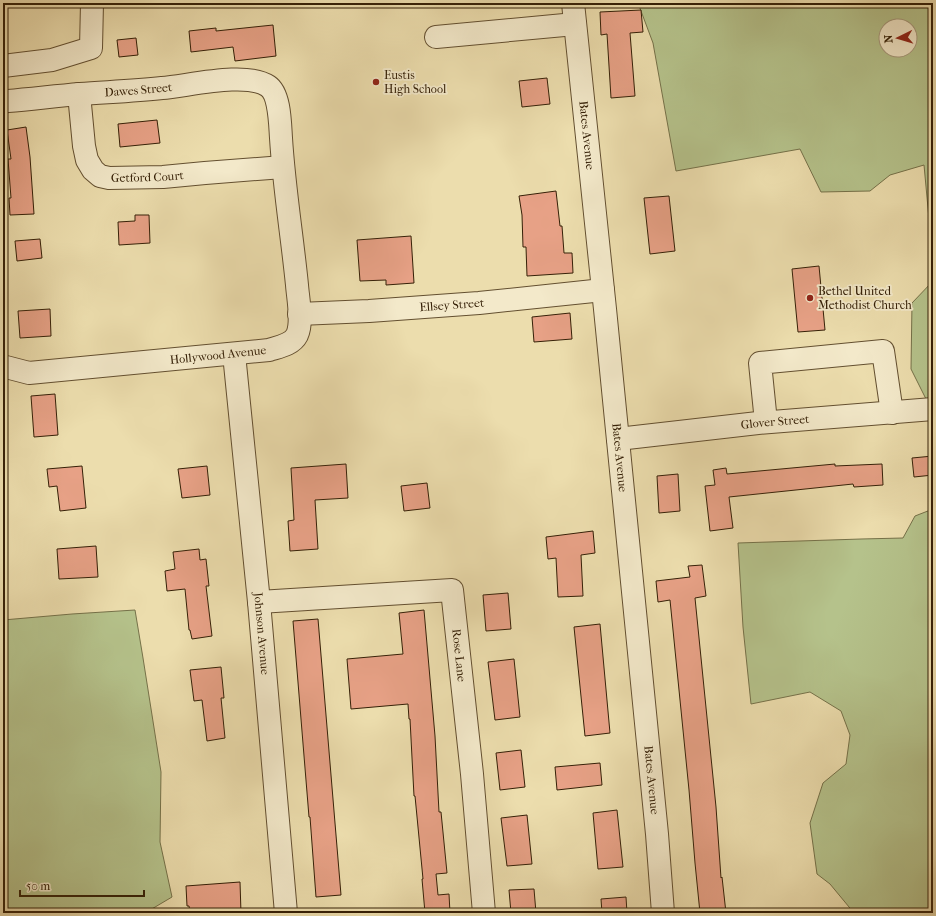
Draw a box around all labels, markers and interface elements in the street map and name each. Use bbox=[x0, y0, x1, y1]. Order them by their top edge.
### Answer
north arrow bbox=[878, 18, 918, 58]
text: N bbox=[882, 33, 895, 44]
place label: Eustis High School bbox=[384, 68, 447, 96]
marker: Eustis High School bbox=[371, 77, 381, 87]
street label: Dawes Street bbox=[104, 80, 174, 99]
street label: Bates Avenue bbox=[576, 100, 597, 171]
street label: Getford Court bbox=[111, 168, 185, 185]
place label: Bethel United Methodist Church bbox=[818, 284, 912, 312]
marker: Bethel United Methodist Church bbox=[805, 293, 815, 303]
street label: Ellsey Street bbox=[419, 295, 485, 314]
street label: Hollywood Avenue bbox=[169, 343, 267, 367]
street label: Glover Street bbox=[740, 412, 811, 432]
street label: Bates Avenue bbox=[609, 422, 630, 493]
street label: Johnson Avenue bbox=[251, 591, 272, 676]
street label: Rose Lane bbox=[449, 628, 469, 683]
street label: Bates Avenue bbox=[641, 745, 662, 815]
scale bar bbox=[20, 872, 144, 898]
text: 50 m bbox=[26, 879, 50, 893]

